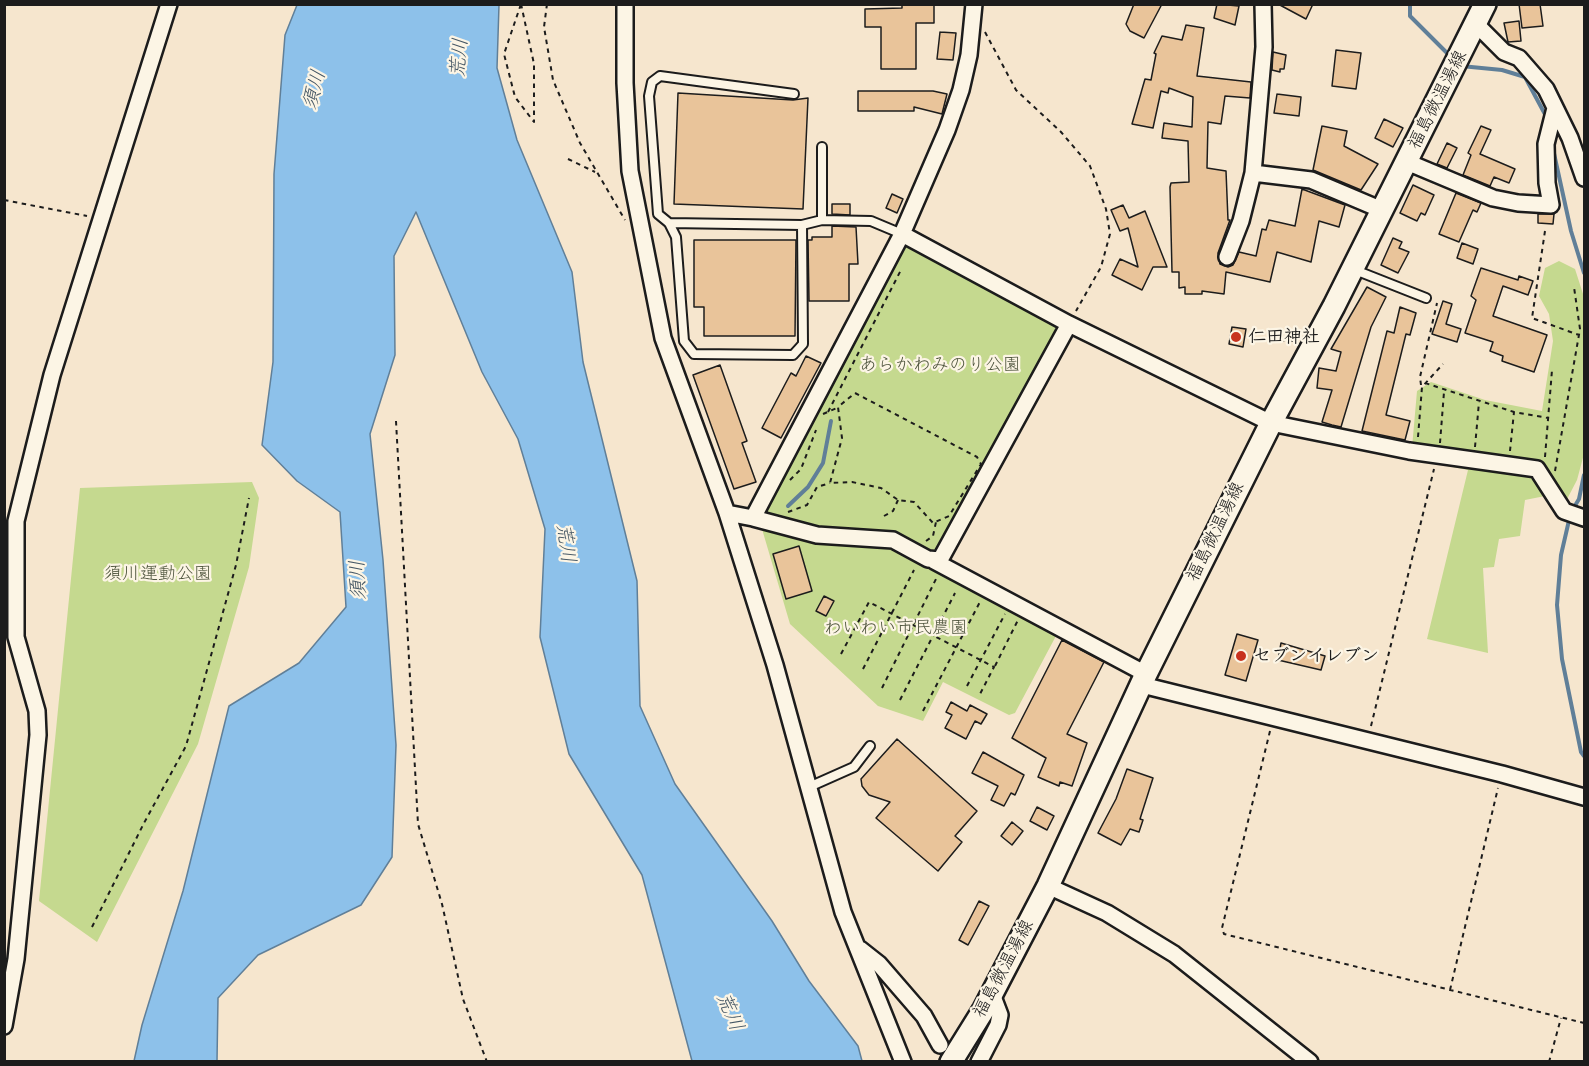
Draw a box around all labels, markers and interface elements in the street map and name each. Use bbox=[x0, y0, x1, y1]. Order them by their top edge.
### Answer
water label: 荒川 bbox=[446, 37, 474, 79]
street label: 福島微温湯線 bbox=[1404, 47, 1472, 153]
water label: 須川 bbox=[298, 68, 332, 112]
place label: 仁田神社 bbox=[1248, 326, 1320, 348]
marker: 仁田神社 bbox=[1229, 330, 1243, 344]
park label: あらかわみのり公園 bbox=[859, 354, 1021, 376]
street label: 福島微温湯線 bbox=[1183, 479, 1249, 585]
water label: 荒川 bbox=[550, 522, 580, 564]
water label: 須川 bbox=[346, 559, 372, 601]
park label: 須川運動公園 bbox=[104, 563, 212, 585]
park label: わいわい市民農園 bbox=[824, 617, 968, 639]
place label: セブンイレブン bbox=[1253, 645, 1379, 667]
marker: セブンイレブン bbox=[1234, 649, 1248, 663]
street label: 福島微温湯線 bbox=[969, 916, 1039, 1022]
water label: 荒川 bbox=[710, 989, 748, 1035]

